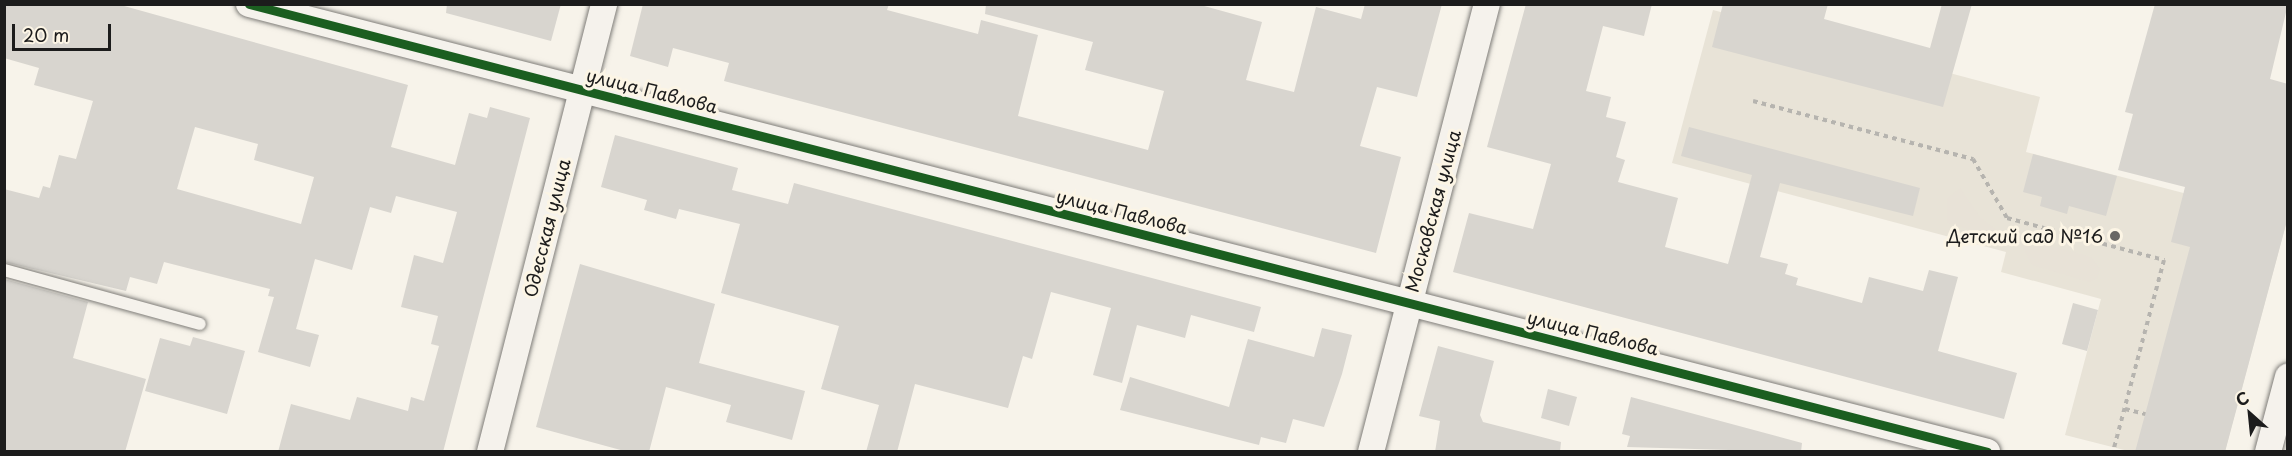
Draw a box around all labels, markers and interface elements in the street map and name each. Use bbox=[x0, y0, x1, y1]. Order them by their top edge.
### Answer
scale bar bbox=[15, 12, 114, 50]
text: 20 m bbox=[23, 21, 69, 48]
street label: улица Павлова bbox=[584, 64, 720, 118]
street label: Московская улица bbox=[1401, 127, 1465, 295]
street label: Одесская улица bbox=[519, 156, 575, 300]
street label: улица Павлова bbox=[1054, 185, 1190, 239]
place label: Детский сад №16 bbox=[1945, 225, 2103, 247]
marker: Детский сад №16 bbox=[2108, 229, 2122, 243]
street label: улица Павлова bbox=[1525, 306, 1661, 360]
north arrow bbox=[2220, 384, 2280, 444]
text: С bbox=[2231, 385, 2253, 411]

